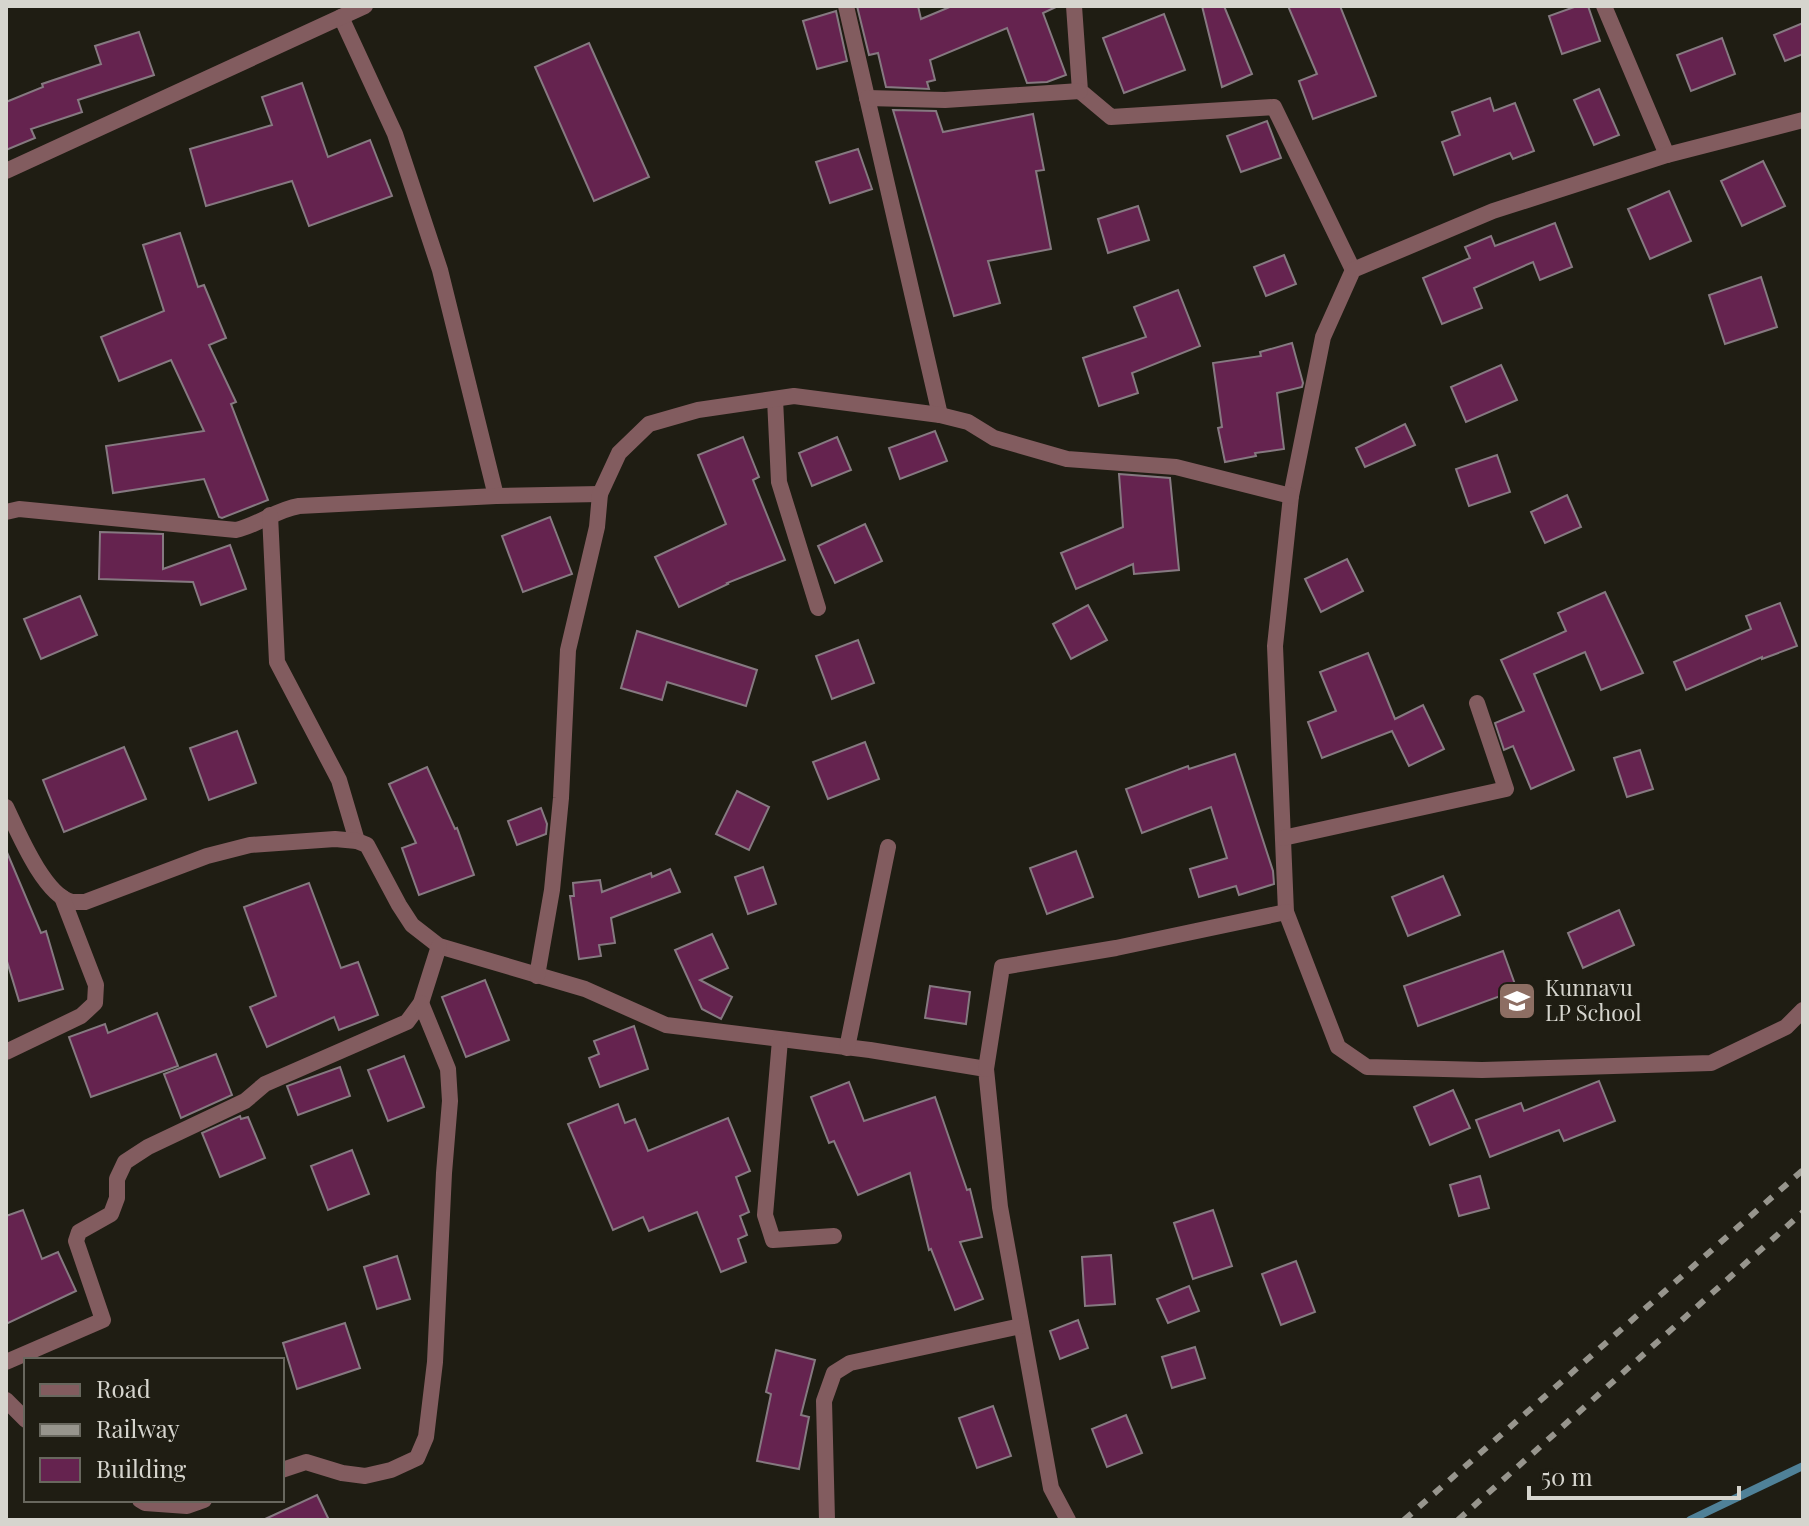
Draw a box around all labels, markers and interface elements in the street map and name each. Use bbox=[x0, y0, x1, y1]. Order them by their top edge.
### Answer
place label: Kunnavu LP School bbox=[1545, 972, 1641, 1027]
school or university icon: Kunnavu LP School bbox=[1496, 980, 1538, 1022]
legend bbox=[24, 1358, 284, 1502]
text: Road bbox=[96, 1372, 151, 1404]
text: Railway bbox=[96, 1412, 180, 1444]
scale bar bbox=[1529, 1450, 1739, 1500]
text: Building bbox=[96, 1452, 187, 1484]
text: 50 m bbox=[1541, 1460, 1593, 1492]

